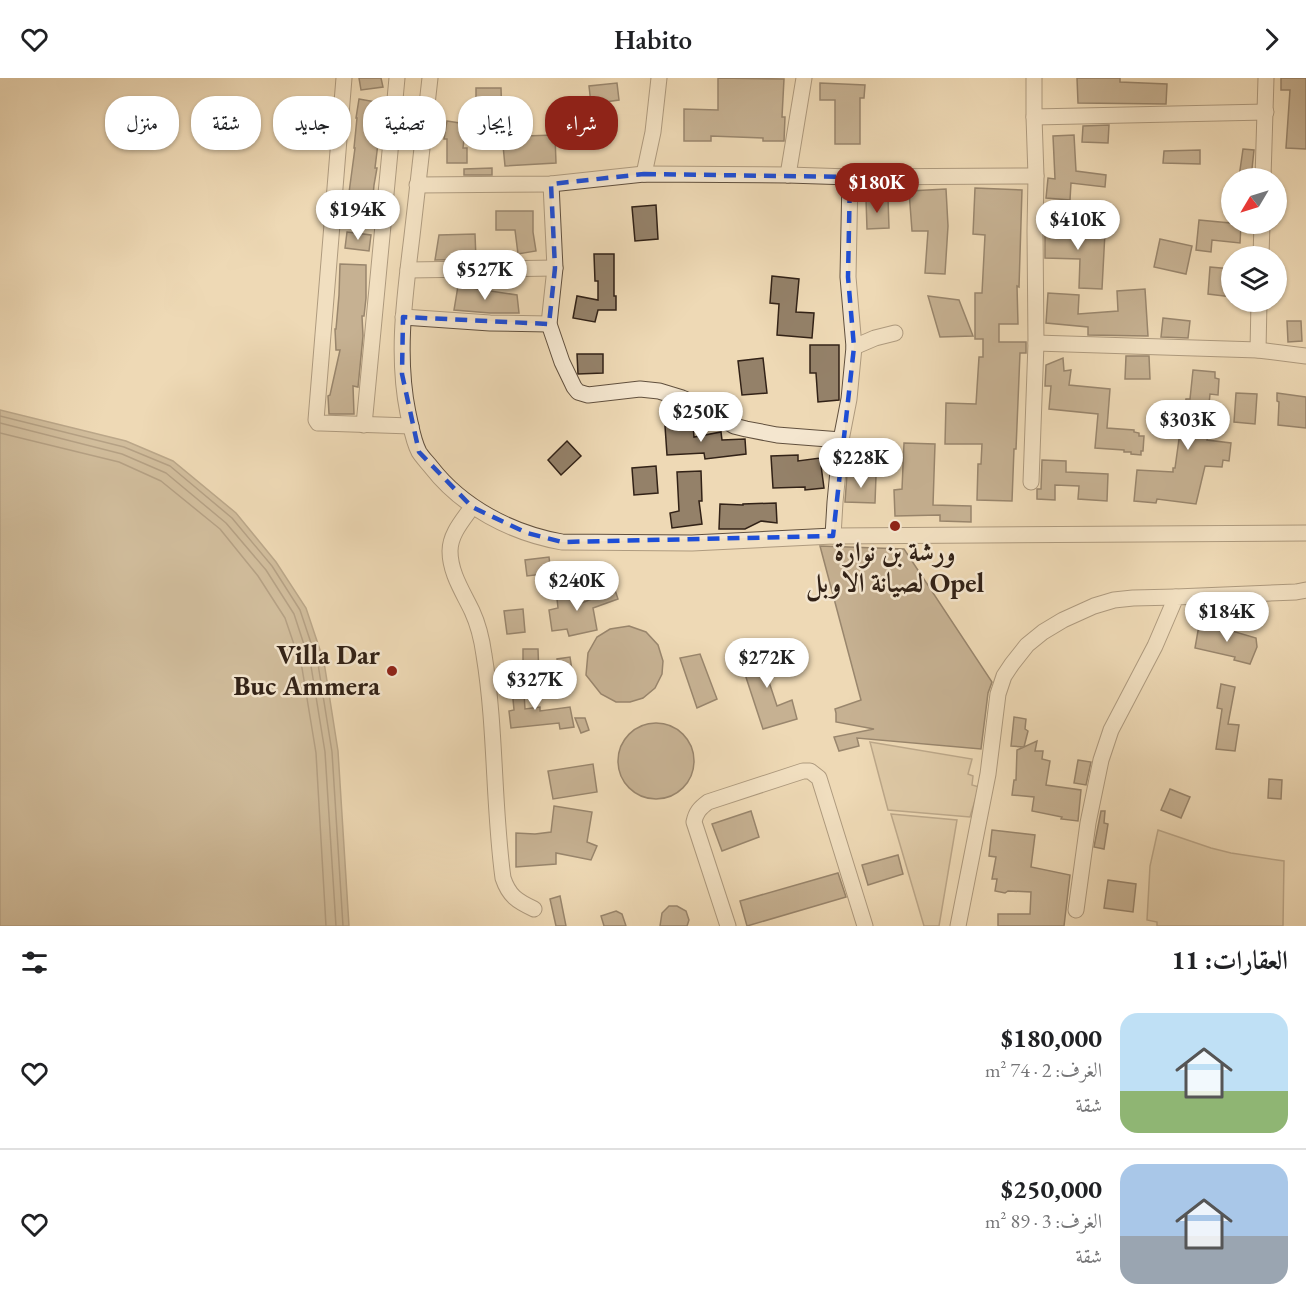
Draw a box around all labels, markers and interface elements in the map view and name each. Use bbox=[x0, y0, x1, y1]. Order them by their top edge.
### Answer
text: Habito bbox=[614, 22, 692, 57]
icon: heart bbox=[18, 23, 51, 56]
icon: forward bbox=[1255, 23, 1288, 56]
chip: منزل bbox=[105, 96, 179, 150]
chip: شقة bbox=[191, 96, 261, 150]
chip: جديد bbox=[273, 96, 351, 150]
chip: تصفية bbox=[363, 96, 446, 150]
chip: إيجار bbox=[458, 96, 533, 150]
chip: شراء bbox=[545, 96, 618, 150]
pin: $180K bbox=[835, 163, 919, 214]
north arrow bbox=[1221, 168, 1287, 234]
map controls bbox=[1221, 168, 1287, 312]
text: $180K bbox=[849, 169, 905, 195]
pin: $194K bbox=[316, 190, 400, 241]
text: $194K bbox=[330, 196, 386, 222]
pin: $410K bbox=[1036, 200, 1120, 251]
text: $410K bbox=[1050, 206, 1106, 232]
button: layers bbox=[1221, 246, 1287, 312]
pin: $527K bbox=[443, 250, 527, 301]
text: $527K bbox=[457, 256, 513, 282]
pin: $250K bbox=[659, 392, 743, 443]
text: $250K bbox=[673, 398, 729, 424]
pin: $303K bbox=[1146, 400, 1230, 451]
text: $303K bbox=[1160, 406, 1216, 432]
pin: $228K bbox=[819, 438, 903, 489]
text: $228K bbox=[833, 444, 889, 470]
marker: ورشة بن نوارة لصيانة الاوبل Opel bbox=[888, 519, 902, 533]
place label: ورشة بن نوارة لصيانة الاوبل Opel bbox=[806, 534, 984, 602]
pin: $240K bbox=[535, 561, 619, 612]
text: $240K bbox=[549, 567, 605, 593]
pin: $184K bbox=[1185, 592, 1269, 643]
text: $184K bbox=[1199, 598, 1255, 624]
place label: Villa Dar Buc Ammera bbox=[233, 637, 381, 703]
pin: $272K bbox=[725, 638, 809, 689]
text: $272K bbox=[739, 644, 795, 670]
pin: $327K bbox=[493, 660, 577, 711]
marker: Villa Dar Buc Ammera bbox=[385, 664, 399, 678]
text: $327K bbox=[507, 666, 563, 692]
text: العقارات: 11 bbox=[1171, 943, 1288, 977]
icon: filters bbox=[18, 946, 51, 979]
text: $180,000 bbox=[1001, 1021, 1102, 1055]
icon: home bbox=[1168, 1037, 1240, 1109]
icon: heart bbox=[18, 1057, 51, 1090]
text: الغرف: 2 · 74 m² bbox=[985, 1057, 1102, 1083]
text: شقة bbox=[1076, 1092, 1102, 1118]
text: $250,000 bbox=[1001, 1172, 1102, 1206]
icon: home bbox=[1168, 1188, 1240, 1260]
icon: heart bbox=[18, 1208, 51, 1241]
text: الغرف: 3 · 89 m² bbox=[985, 1208, 1102, 1234]
text: شقة bbox=[1076, 1243, 1102, 1269]

